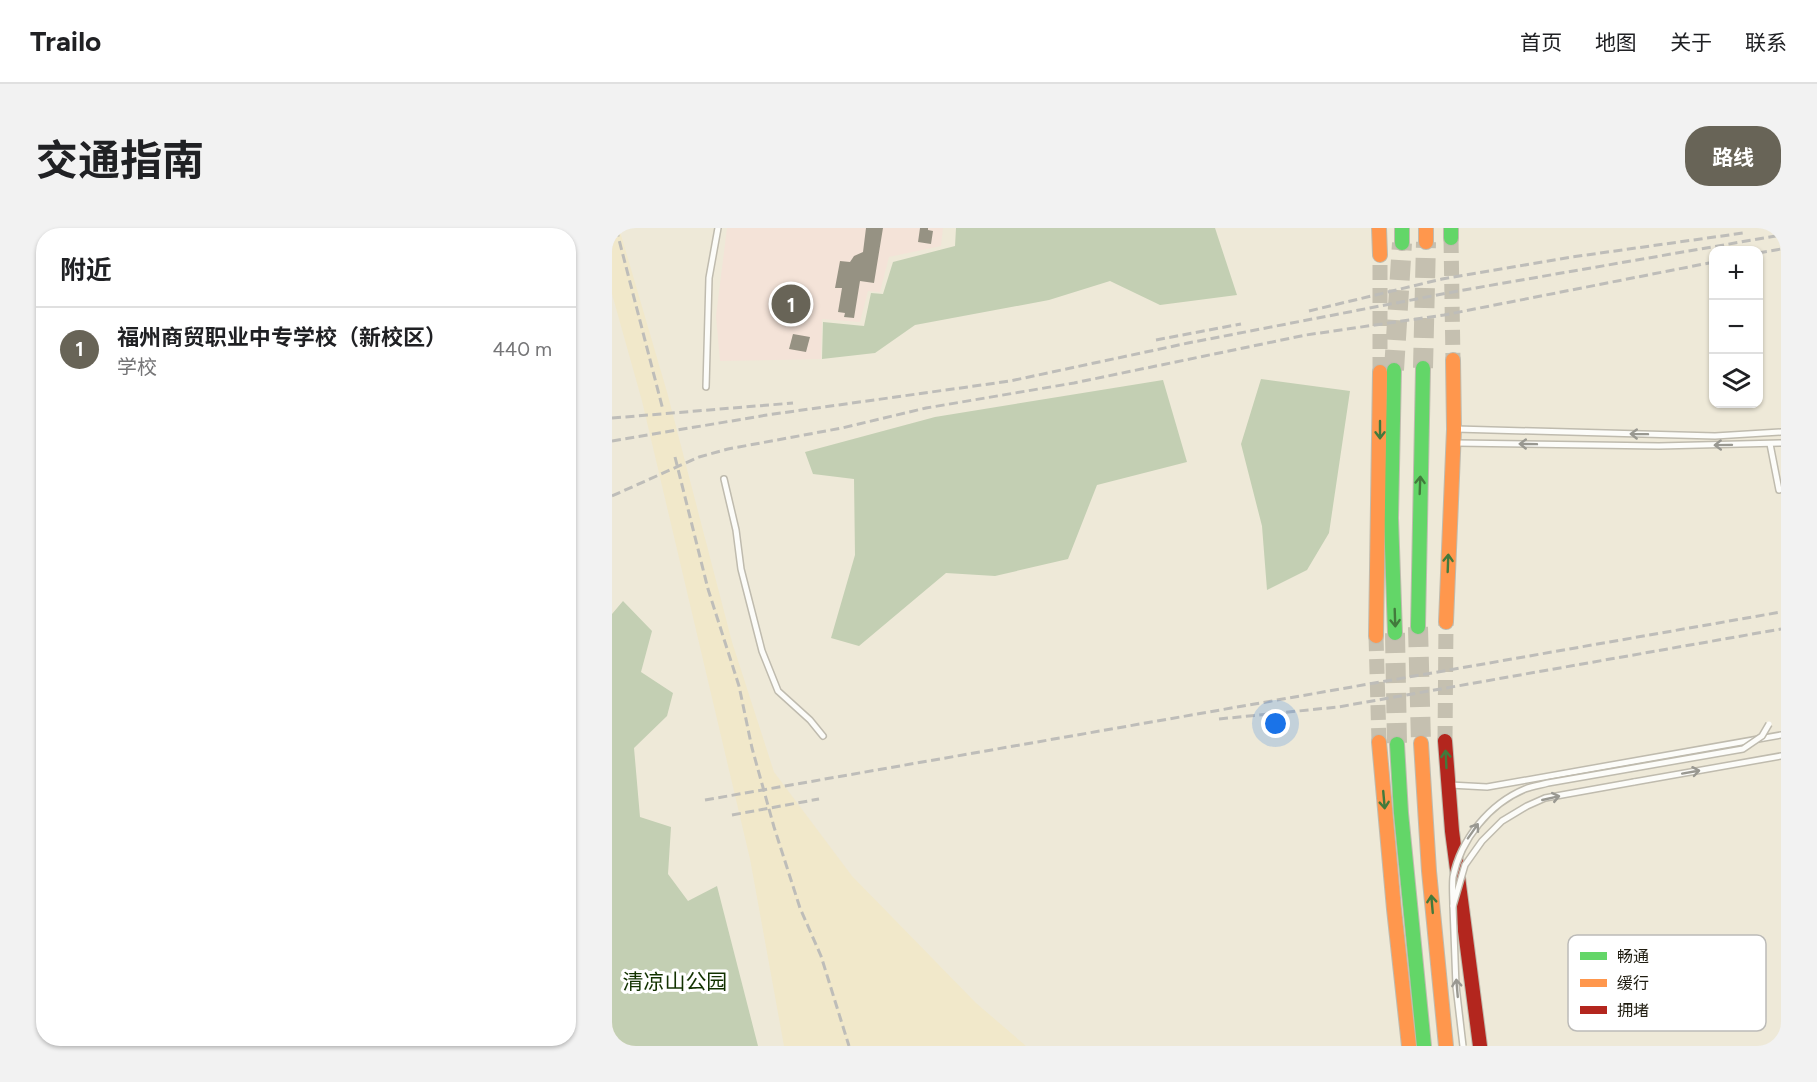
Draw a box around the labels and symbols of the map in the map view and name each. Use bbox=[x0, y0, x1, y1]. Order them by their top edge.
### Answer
pin: 1 bbox=[772, 282, 810, 326]
one-way arrow bbox=[1374, 420, 1386, 440]
one-way arrow bbox=[1629, 428, 1649, 440]
one-way arrow bbox=[1518, 438, 1538, 450]
one-way arrow bbox=[1713, 439, 1733, 450]
one-way arrow bbox=[1414, 475, 1426, 495]
one-way arrow bbox=[1443, 554, 1454, 574]
one-way arrow bbox=[1389, 607, 1400, 627]
your location bbox=[1261, 709, 1290, 738]
one-way arrow bbox=[1440, 749, 1451, 769]
one-way arrow bbox=[1681, 766, 1701, 777]
one-way arrow bbox=[1378, 790, 1389, 810]
one-way arrow bbox=[1541, 791, 1560, 803]
one-way arrow bbox=[1467, 823, 1480, 839]
one-way arrow bbox=[1426, 895, 1437, 915]
legend bbox=[1568, 935, 1766, 1031]
text: 畅通 bbox=[1617, 947, 1649, 966]
park label: 清凉山公园 bbox=[623, 969, 728, 994]
text: 缓行 bbox=[1617, 974, 1649, 993]
one-way arrow bbox=[1451, 978, 1462, 998]
text: 拥堵 bbox=[1617, 1001, 1649, 1020]

